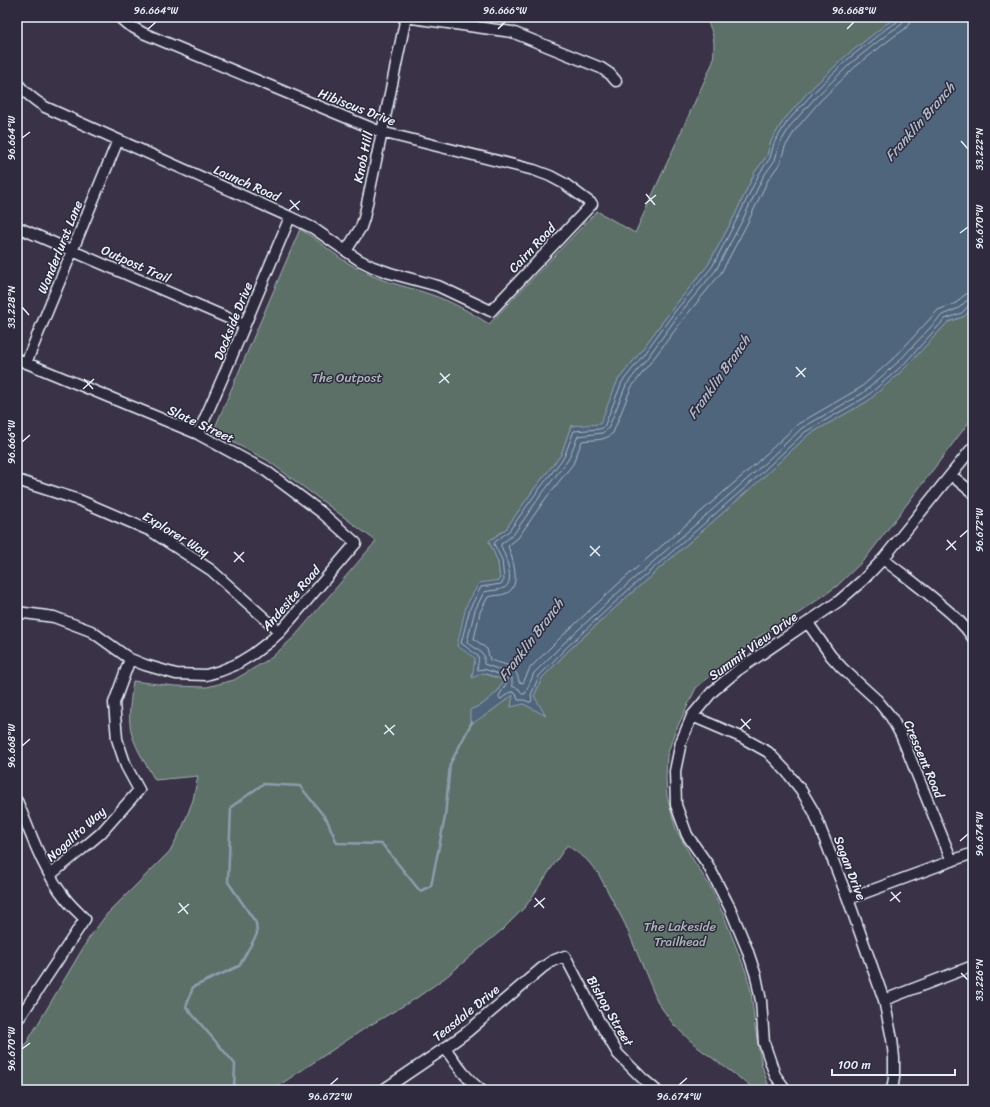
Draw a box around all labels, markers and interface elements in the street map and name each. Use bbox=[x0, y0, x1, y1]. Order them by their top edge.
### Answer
text: 96.664°W bbox=[134, 2, 179, 20]
text: 96.666°W bbox=[483, 2, 527, 20]
text: 96.668°W bbox=[832, 2, 876, 20]
water label: Franklin Branch bbox=[878, 76, 963, 167]
street label: Hibiscus Drive bbox=[315, 82, 400, 132]
text: 96.664°W bbox=[3, 115, 21, 160]
text: 33.222°N bbox=[971, 128, 989, 170]
street label: Knob Hill bbox=[346, 129, 380, 185]
street label: Launch Road bbox=[210, 158, 285, 208]
street label: Wanderlurst Lane bbox=[31, 196, 89, 297]
text: 96.670°W bbox=[971, 204, 989, 249]
street label: Cairn Road bbox=[503, 217, 562, 278]
street label: Outpost Trail bbox=[97, 238, 175, 290]
street label: Dockside Drive bbox=[207, 278, 259, 364]
text: 33.228°N bbox=[3, 286, 21, 328]
water label: Franklin Branch bbox=[681, 328, 758, 424]
park label: The Outpost bbox=[312, 366, 382, 389]
street label: Slate Street bbox=[164, 398, 239, 450]
text: 96.666°W bbox=[3, 420, 21, 464]
street label: Explorer Way bbox=[138, 505, 214, 563]
text: 96.672°W bbox=[971, 508, 989, 552]
street label: Andesite Road bbox=[255, 559, 327, 637]
water label: Franklin Branch bbox=[492, 592, 571, 687]
street label: Summit View Drive bbox=[703, 606, 803, 686]
street label: Crescent Road bbox=[897, 716, 951, 803]
text: 96.668°W bbox=[3, 724, 21, 768]
street label: Nogalito Way bbox=[41, 800, 112, 867]
text: 96.674°W bbox=[971, 811, 989, 856]
street label: Sagan Drive bbox=[827, 832, 873, 904]
park label: The Lakeside Trailhead bbox=[644, 915, 716, 953]
text: 33.226°N bbox=[971, 959, 989, 1001]
street label: Bishop Street bbox=[580, 971, 640, 1052]
street label: Teasdale Drive bbox=[427, 978, 505, 1048]
text: 96.670°W bbox=[3, 1026, 21, 1071]
scale bar bbox=[832, 1051, 955, 1077]
text: 100 m bbox=[838, 1054, 871, 1076]
text: 96.672°W bbox=[308, 1088, 352, 1106]
text: 96.674°W bbox=[657, 1088, 702, 1106]

